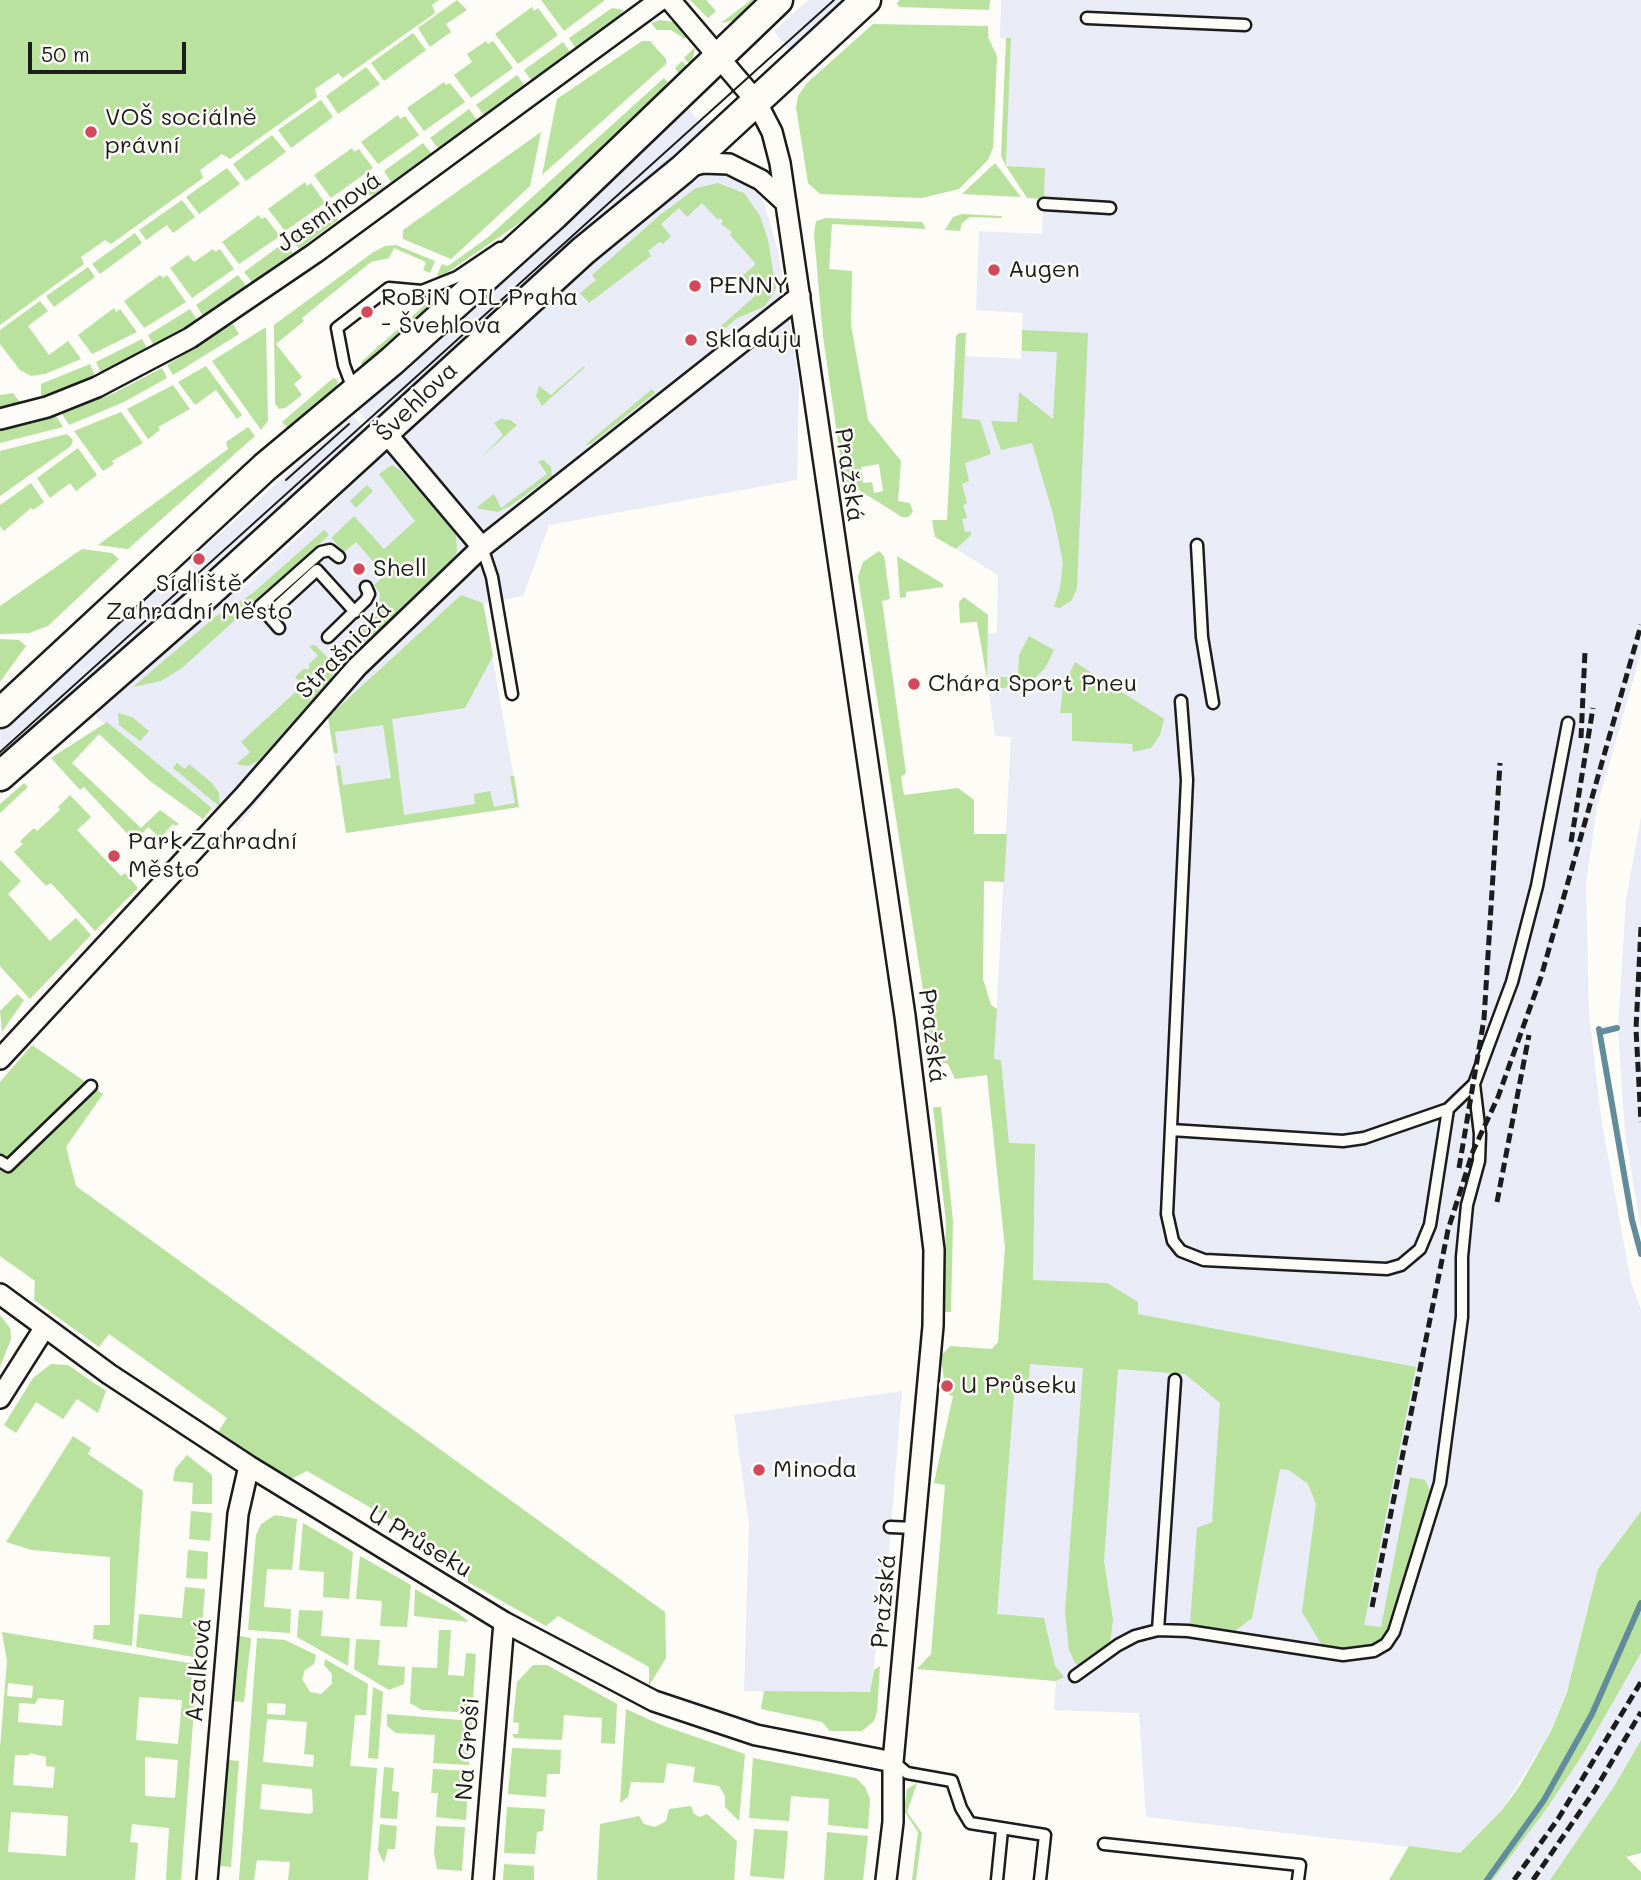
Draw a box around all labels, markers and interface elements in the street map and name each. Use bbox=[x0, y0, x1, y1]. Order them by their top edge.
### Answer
scale bar bbox=[32, 28, 189, 72]
text: 50 m bbox=[41, 40, 90, 67]
place label: VOŠ sociálně právní bbox=[105, 104, 257, 160]
marker: VOŠ sociálně právní bbox=[83, 124, 99, 140]
street label: Jasmínová bbox=[271, 166, 387, 258]
place label: Augen bbox=[1008, 256, 1080, 284]
marker: Augen bbox=[986, 262, 1002, 278]
place label: PENNY bbox=[709, 272, 789, 300]
marker: PENNY bbox=[687, 278, 703, 294]
place label: RoBiN OIL Praha - Švehlova bbox=[381, 284, 578, 340]
marker: RoBiN OIL Praha - Švehlova bbox=[359, 304, 375, 320]
place label: Skladuju bbox=[705, 326, 802, 354]
marker: Skladuju bbox=[683, 332, 699, 348]
street label: Švehlova bbox=[370, 356, 464, 448]
street label: Pražská bbox=[828, 426, 870, 524]
marker: Sídliště Zahradní Město bbox=[191, 551, 207, 567]
place label: Shell bbox=[373, 555, 427, 583]
marker: Shell bbox=[351, 561, 367, 577]
place label: Sídliště Zahradní Město bbox=[106, 570, 292, 626]
street label: Strašnická bbox=[290, 595, 398, 705]
place label: Chára Sport Pneu bbox=[928, 670, 1137, 698]
marker: Chára Sport Pneu bbox=[906, 676, 922, 692]
place label: Park Zahradní Město bbox=[128, 828, 298, 884]
marker: Park Zahradní Město bbox=[106, 848, 122, 864]
street label: Pražská bbox=[912, 987, 952, 1085]
place label: U Průseku bbox=[961, 1372, 1077, 1400]
marker: U Průseku bbox=[939, 1378, 955, 1394]
place label: Minoda bbox=[773, 1456, 857, 1484]
marker: Minoda bbox=[751, 1462, 767, 1478]
street label: U Průseku bbox=[363, 1500, 477, 1584]
street label: Pražská bbox=[866, 1553, 902, 1649]
street label: Azalková bbox=[180, 1617, 218, 1723]
street label: Na Groši bbox=[450, 1696, 486, 1802]

